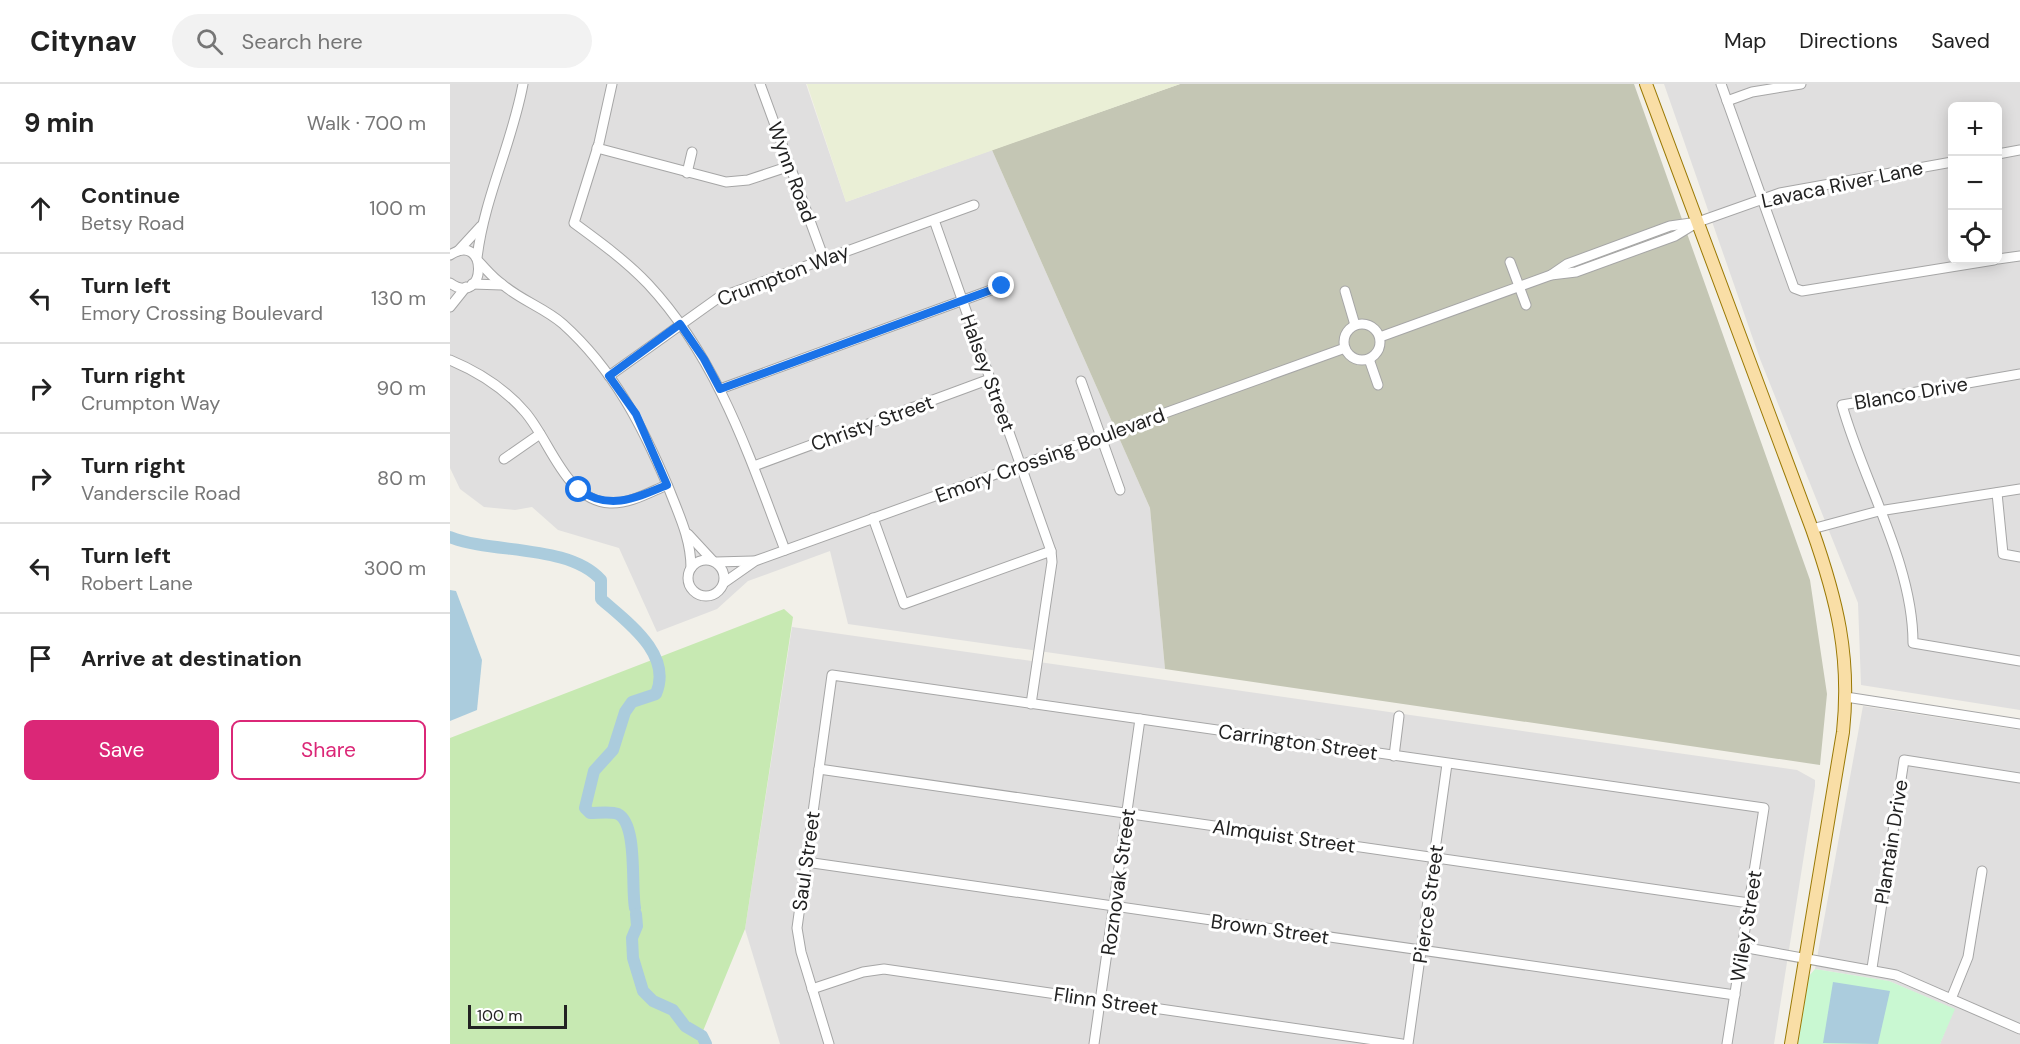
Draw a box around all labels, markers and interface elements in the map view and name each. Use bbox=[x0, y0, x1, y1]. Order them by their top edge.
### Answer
search box bbox=[172, 14, 592, 68]
text: Citynav bbox=[30, 23, 136, 60]
icon: search bbox=[193, 25, 226, 58]
text: Search here bbox=[241, 27, 363, 56]
text: Map bbox=[1724, 27, 1766, 55]
text: Directions bbox=[1799, 27, 1898, 55]
text: Saved bbox=[1931, 27, 1990, 55]
map controls bbox=[1948, 102, 2002, 264]
button: + bbox=[1948, 102, 2002, 156]
text: 9 min bbox=[24, 106, 94, 140]
text: Walk · 700 m bbox=[307, 110, 426, 136]
street label: Wynn Road bbox=[762, 118, 822, 226]
street label: Lavaca River Lane bbox=[1759, 154, 1925, 214]
button: − bbox=[1948, 156, 2002, 210]
text: Continue bbox=[81, 181, 180, 210]
icon: ahead bbox=[24, 192, 57, 225]
text: 100 m bbox=[369, 195, 426, 221]
text: Betsy Road bbox=[81, 210, 185, 236]
button: locate bbox=[1948, 210, 2002, 264]
street label: Crumpton Way bbox=[713, 238, 853, 312]
text: Turn left bbox=[81, 271, 171, 300]
route end bbox=[988, 272, 1014, 298]
icon: left bbox=[24, 282, 57, 315]
text: 130 m bbox=[371, 285, 426, 311]
text: Emory Crossing Boulevard bbox=[81, 300, 323, 326]
street label: Halsey Street bbox=[955, 311, 1021, 435]
text: Turn right bbox=[81, 361, 186, 390]
street label: Blanco Drive bbox=[1852, 370, 1970, 416]
icon: right bbox=[24, 372, 57, 405]
text: 90 m bbox=[377, 375, 426, 401]
street label: Christy Street bbox=[807, 389, 937, 457]
text: Crumpton Way bbox=[81, 390, 220, 416]
street label: Emory Crossing Boulevard bbox=[932, 401, 1168, 509]
text: Turn right bbox=[81, 451, 186, 480]
icon: right bbox=[24, 462, 57, 495]
text: 80 m bbox=[377, 465, 426, 491]
route start bbox=[565, 476, 591, 502]
text: Vanderscile Road bbox=[81, 480, 241, 506]
text: Turn left bbox=[81, 541, 171, 570]
icon: left bbox=[24, 552, 57, 585]
text: 300 m bbox=[364, 555, 426, 581]
text: Robert Lane bbox=[81, 570, 193, 596]
icon: arrive bbox=[24, 642, 57, 675]
text: Arrive at destination bbox=[81, 644, 302, 673]
street label: Carrington Street bbox=[1217, 718, 1379, 766]
button: Save bbox=[24, 720, 219, 780]
button: Share bbox=[231, 720, 426, 780]
street label: Plantain Drive bbox=[1868, 778, 1914, 906]
street label: Roznovak Street bbox=[1095, 807, 1141, 957]
street label: Saul Street bbox=[786, 809, 826, 913]
street label: Almquist Street bbox=[1211, 813, 1357, 859]
street label: Pierce Street bbox=[1407, 843, 1449, 965]
street label: Wiley Street bbox=[1724, 868, 1768, 984]
street label: Brown Street bbox=[1209, 908, 1331, 950]
street label: Flinn Street bbox=[1052, 981, 1160, 1021]
scale bar bbox=[468, 1002, 567, 1030]
text: 100 m bbox=[477, 1005, 522, 1026]

